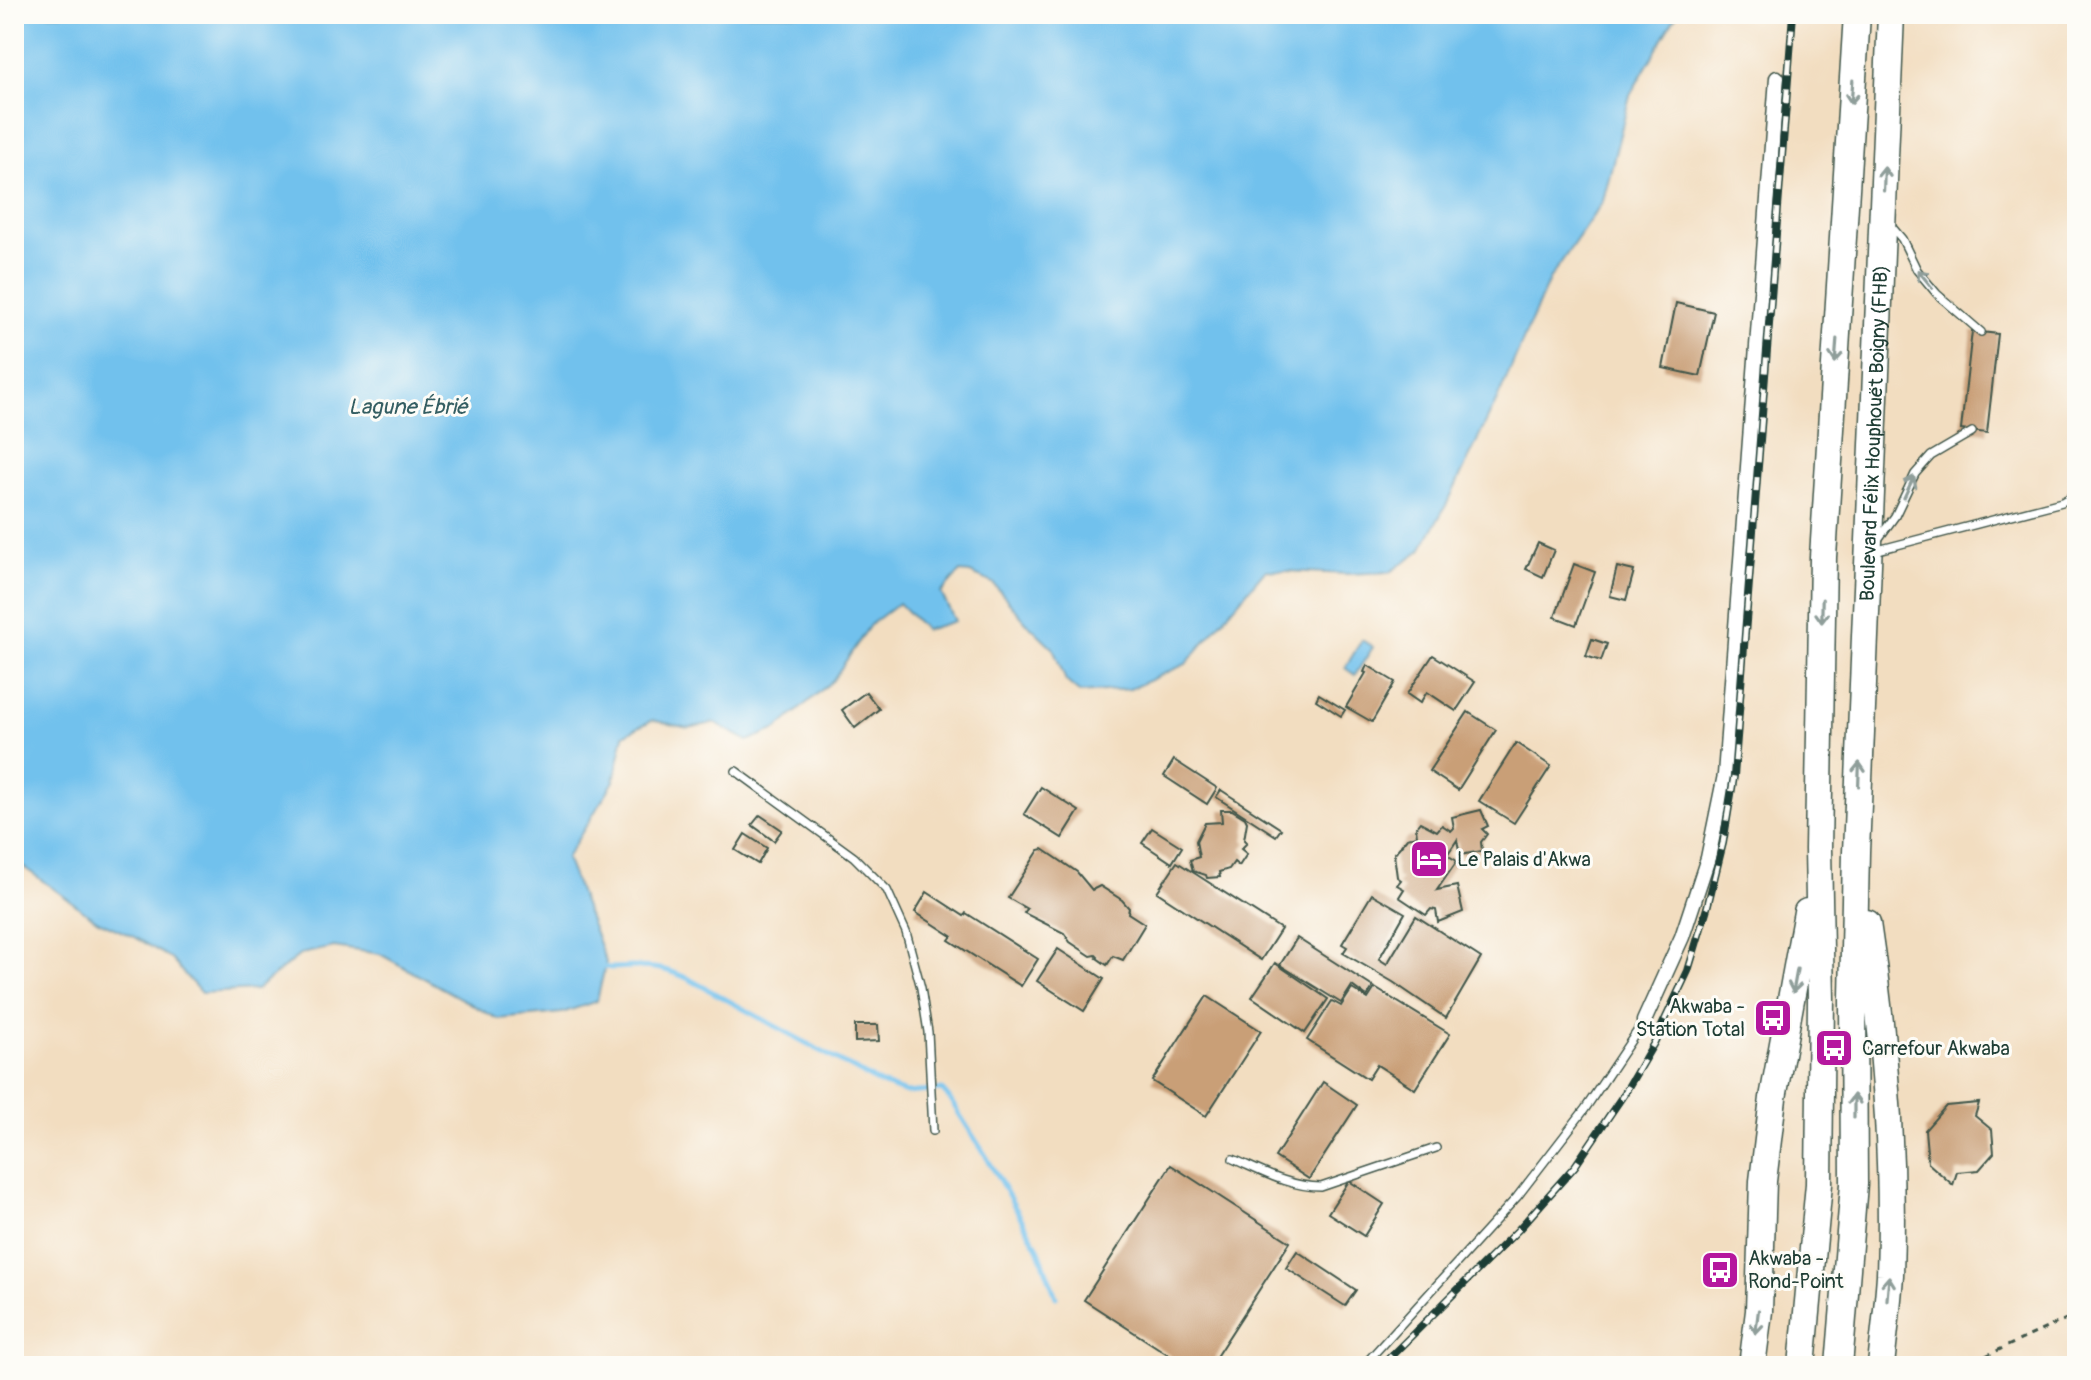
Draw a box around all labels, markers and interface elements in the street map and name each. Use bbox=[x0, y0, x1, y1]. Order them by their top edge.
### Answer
one-way arrow bbox=[1844, 78, 1859, 105]
one-way arrow bbox=[1877, 166, 1892, 193]
street label: Boulevard Félix Houphouët Boigny (FHB) bbox=[1854, 264, 1893, 602]
one-way arrow bbox=[1916, 270, 1934, 290]
one-way arrow bbox=[1828, 337, 1843, 364]
water label: Lagune Ébrié bbox=[348, 393, 469, 421]
one-way arrow bbox=[1902, 475, 1917, 499]
one-way arrow bbox=[1814, 597, 1830, 624]
one-way arrow bbox=[1852, 761, 1867, 788]
hotel icon: Le Palais d'Akwa bbox=[1408, 838, 1450, 880]
place label: Le Palais d'Akwa bbox=[1457, 847, 1591, 872]
one-way arrow bbox=[1787, 968, 1802, 993]
place label: Akwaba - Station Total bbox=[1636, 994, 1745, 1042]
bus stop icon: Akwaba - Station Total bbox=[1752, 997, 1794, 1039]
bus stop icon: Carrefour Akwaba bbox=[1813, 1027, 1855, 1069]
place label: Carrefour Akwaba bbox=[1862, 1036, 2010, 1061]
one-way arrow bbox=[1846, 1093, 1862, 1120]
place label: Akwaba - Rond-Point bbox=[1748, 1246, 1845, 1294]
bus stop icon: Akwaba - Rond-Point bbox=[1699, 1249, 1741, 1291]
one-way arrow bbox=[1881, 1275, 1896, 1302]
one-way arrow bbox=[1750, 1308, 1765, 1335]

